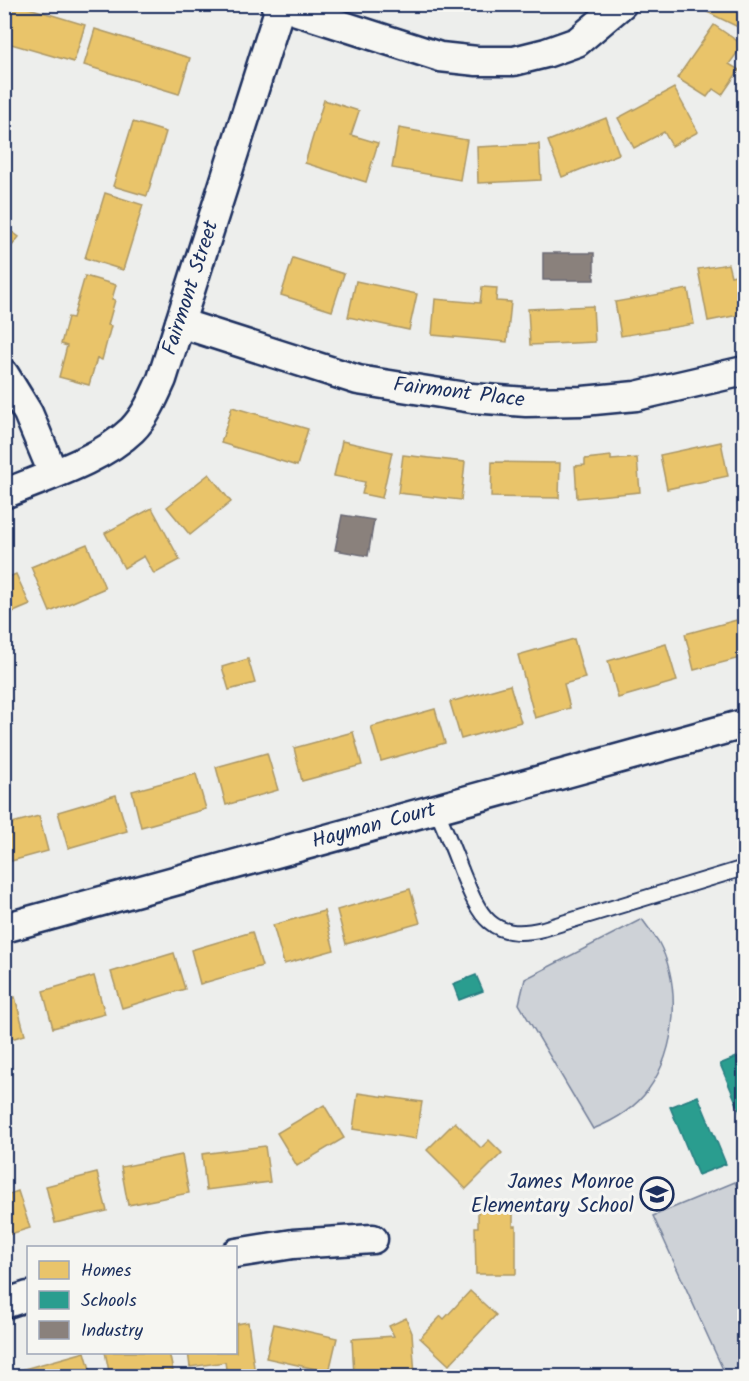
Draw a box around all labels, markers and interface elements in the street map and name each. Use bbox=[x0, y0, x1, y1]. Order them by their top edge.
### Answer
street label: Fairmont Street bbox=[154, 215, 229, 360]
street label: Fairmont Place bbox=[392, 369, 527, 417]
street label: Hayman Court bbox=[308, 793, 441, 858]
place label: James Monroe Elementary School bbox=[471, 1166, 635, 1223]
school or university icon: James Monroe Elementary School bbox=[639, 1176, 675, 1212]
legend bbox=[27, 1246, 237, 1354]
text: Homes bbox=[81, 1257, 132, 1286]
text: Schools bbox=[81, 1287, 137, 1316]
text: Industry bbox=[81, 1317, 143, 1346]

